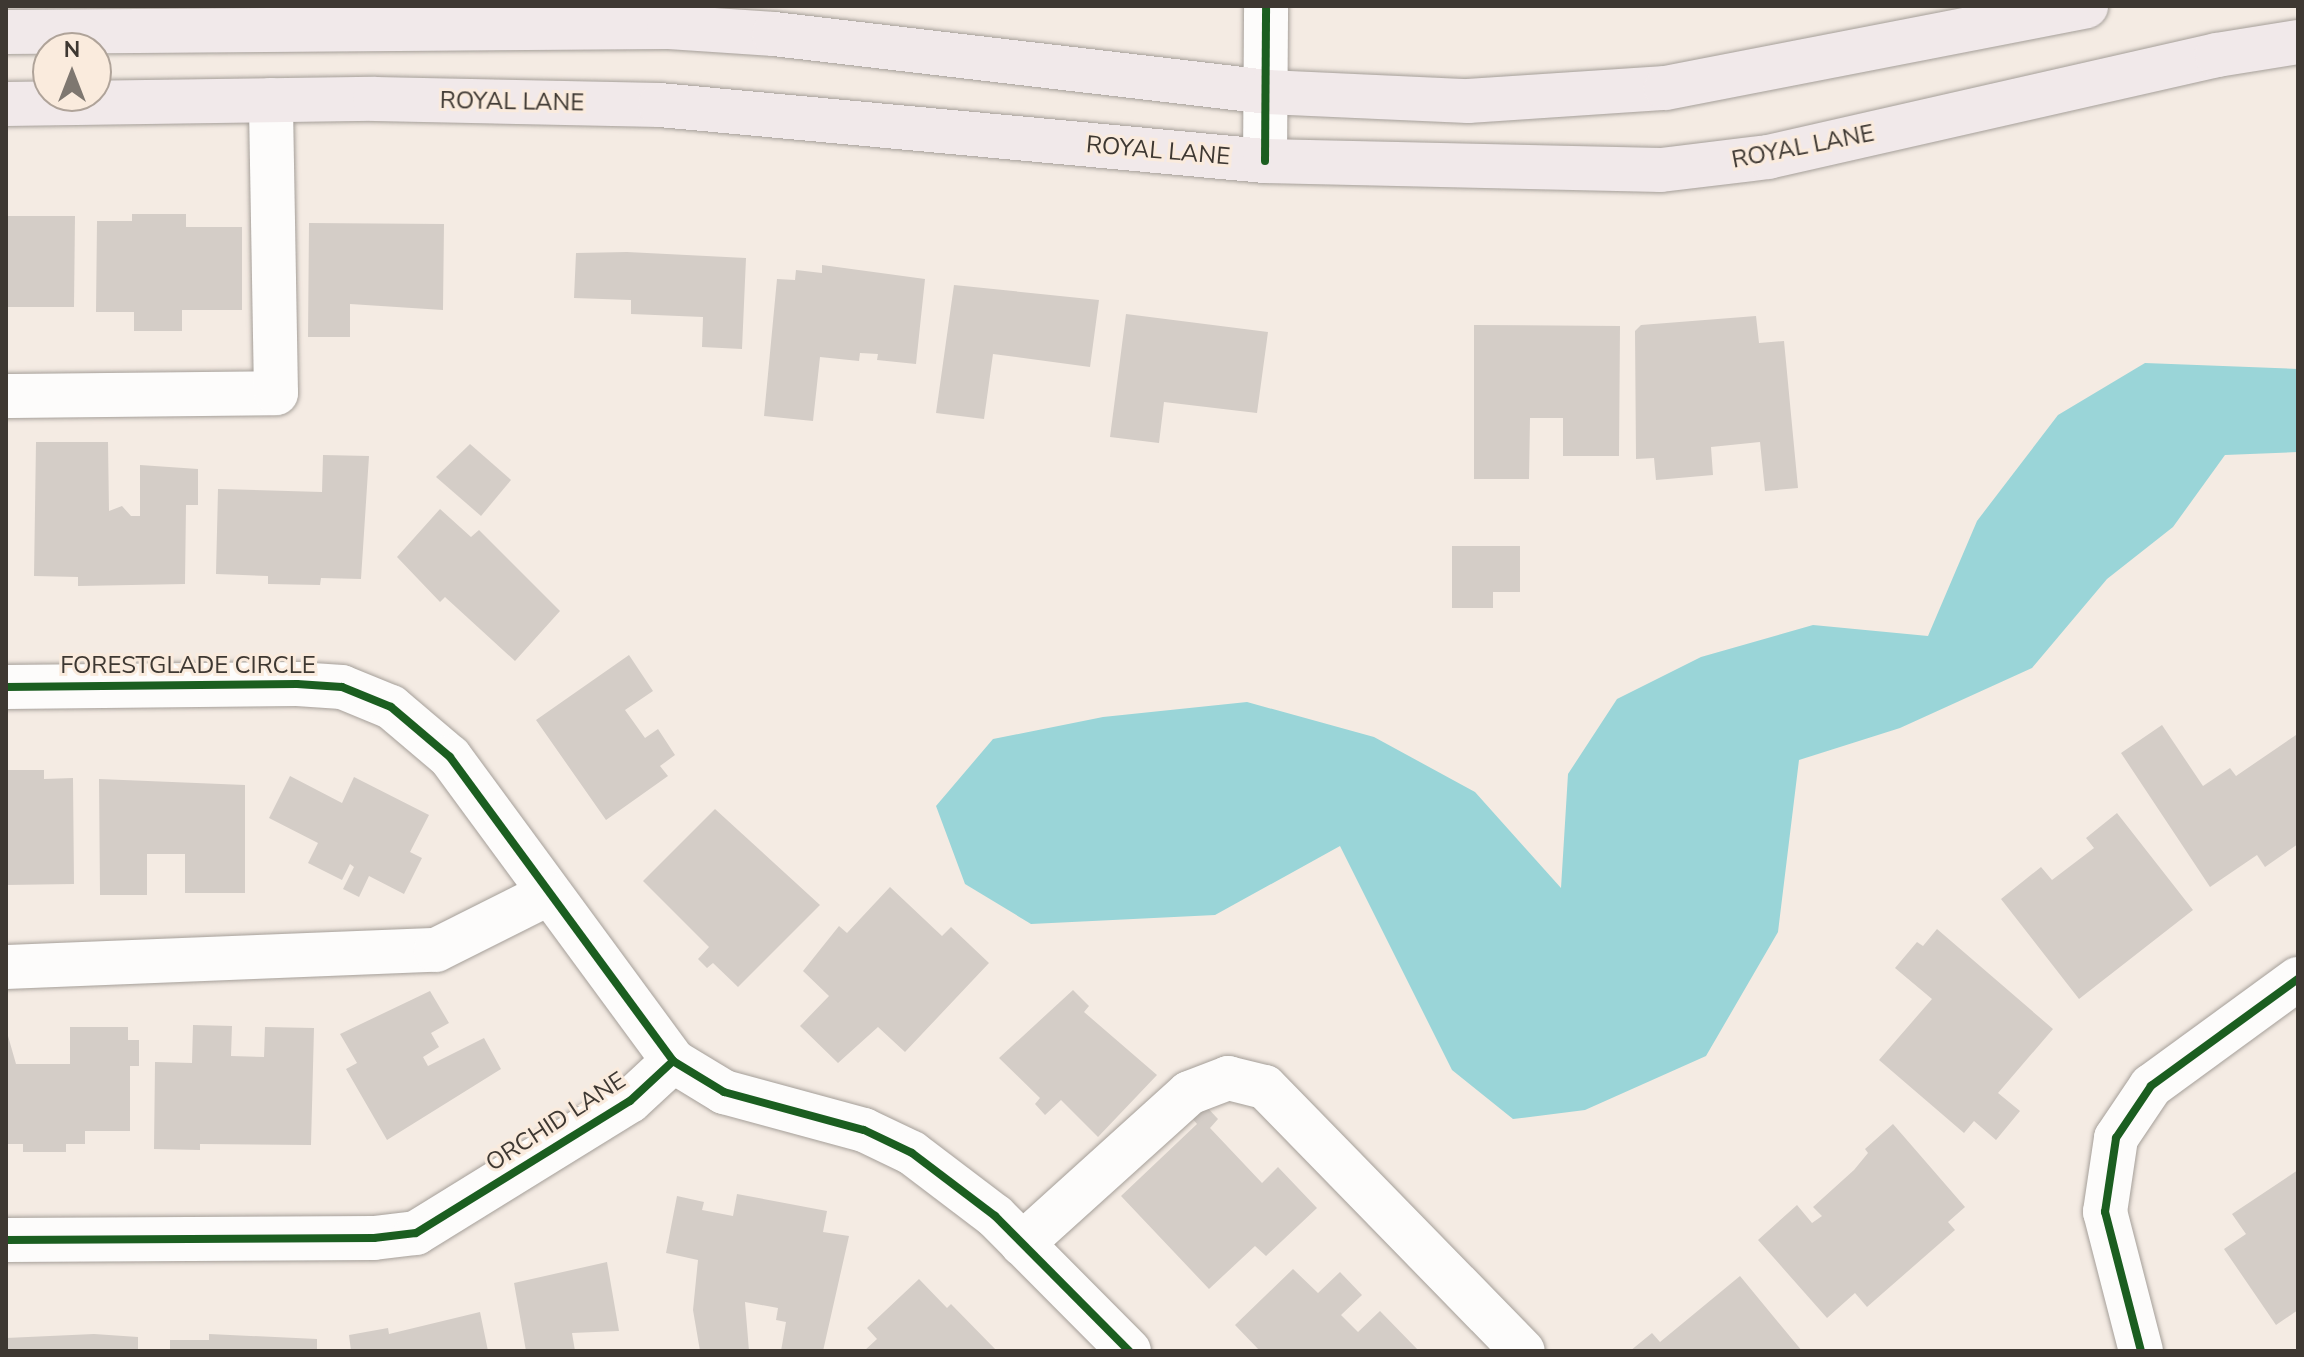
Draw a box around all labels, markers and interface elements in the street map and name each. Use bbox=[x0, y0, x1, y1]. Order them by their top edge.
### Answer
north arrow bbox=[32, 32, 112, 112]
text: N bbox=[64, 35, 80, 65]
street label: ROYAL LANE bbox=[440, 86, 584, 118]
street label: ROYAL LANE bbox=[1729, 119, 1877, 175]
street label: ROYAL LANE bbox=[1085, 130, 1231, 172]
street label: FORESTGLADE CIRCLE bbox=[60, 652, 316, 680]
street label: ORCHID LANE bbox=[481, 1066, 631, 1178]

